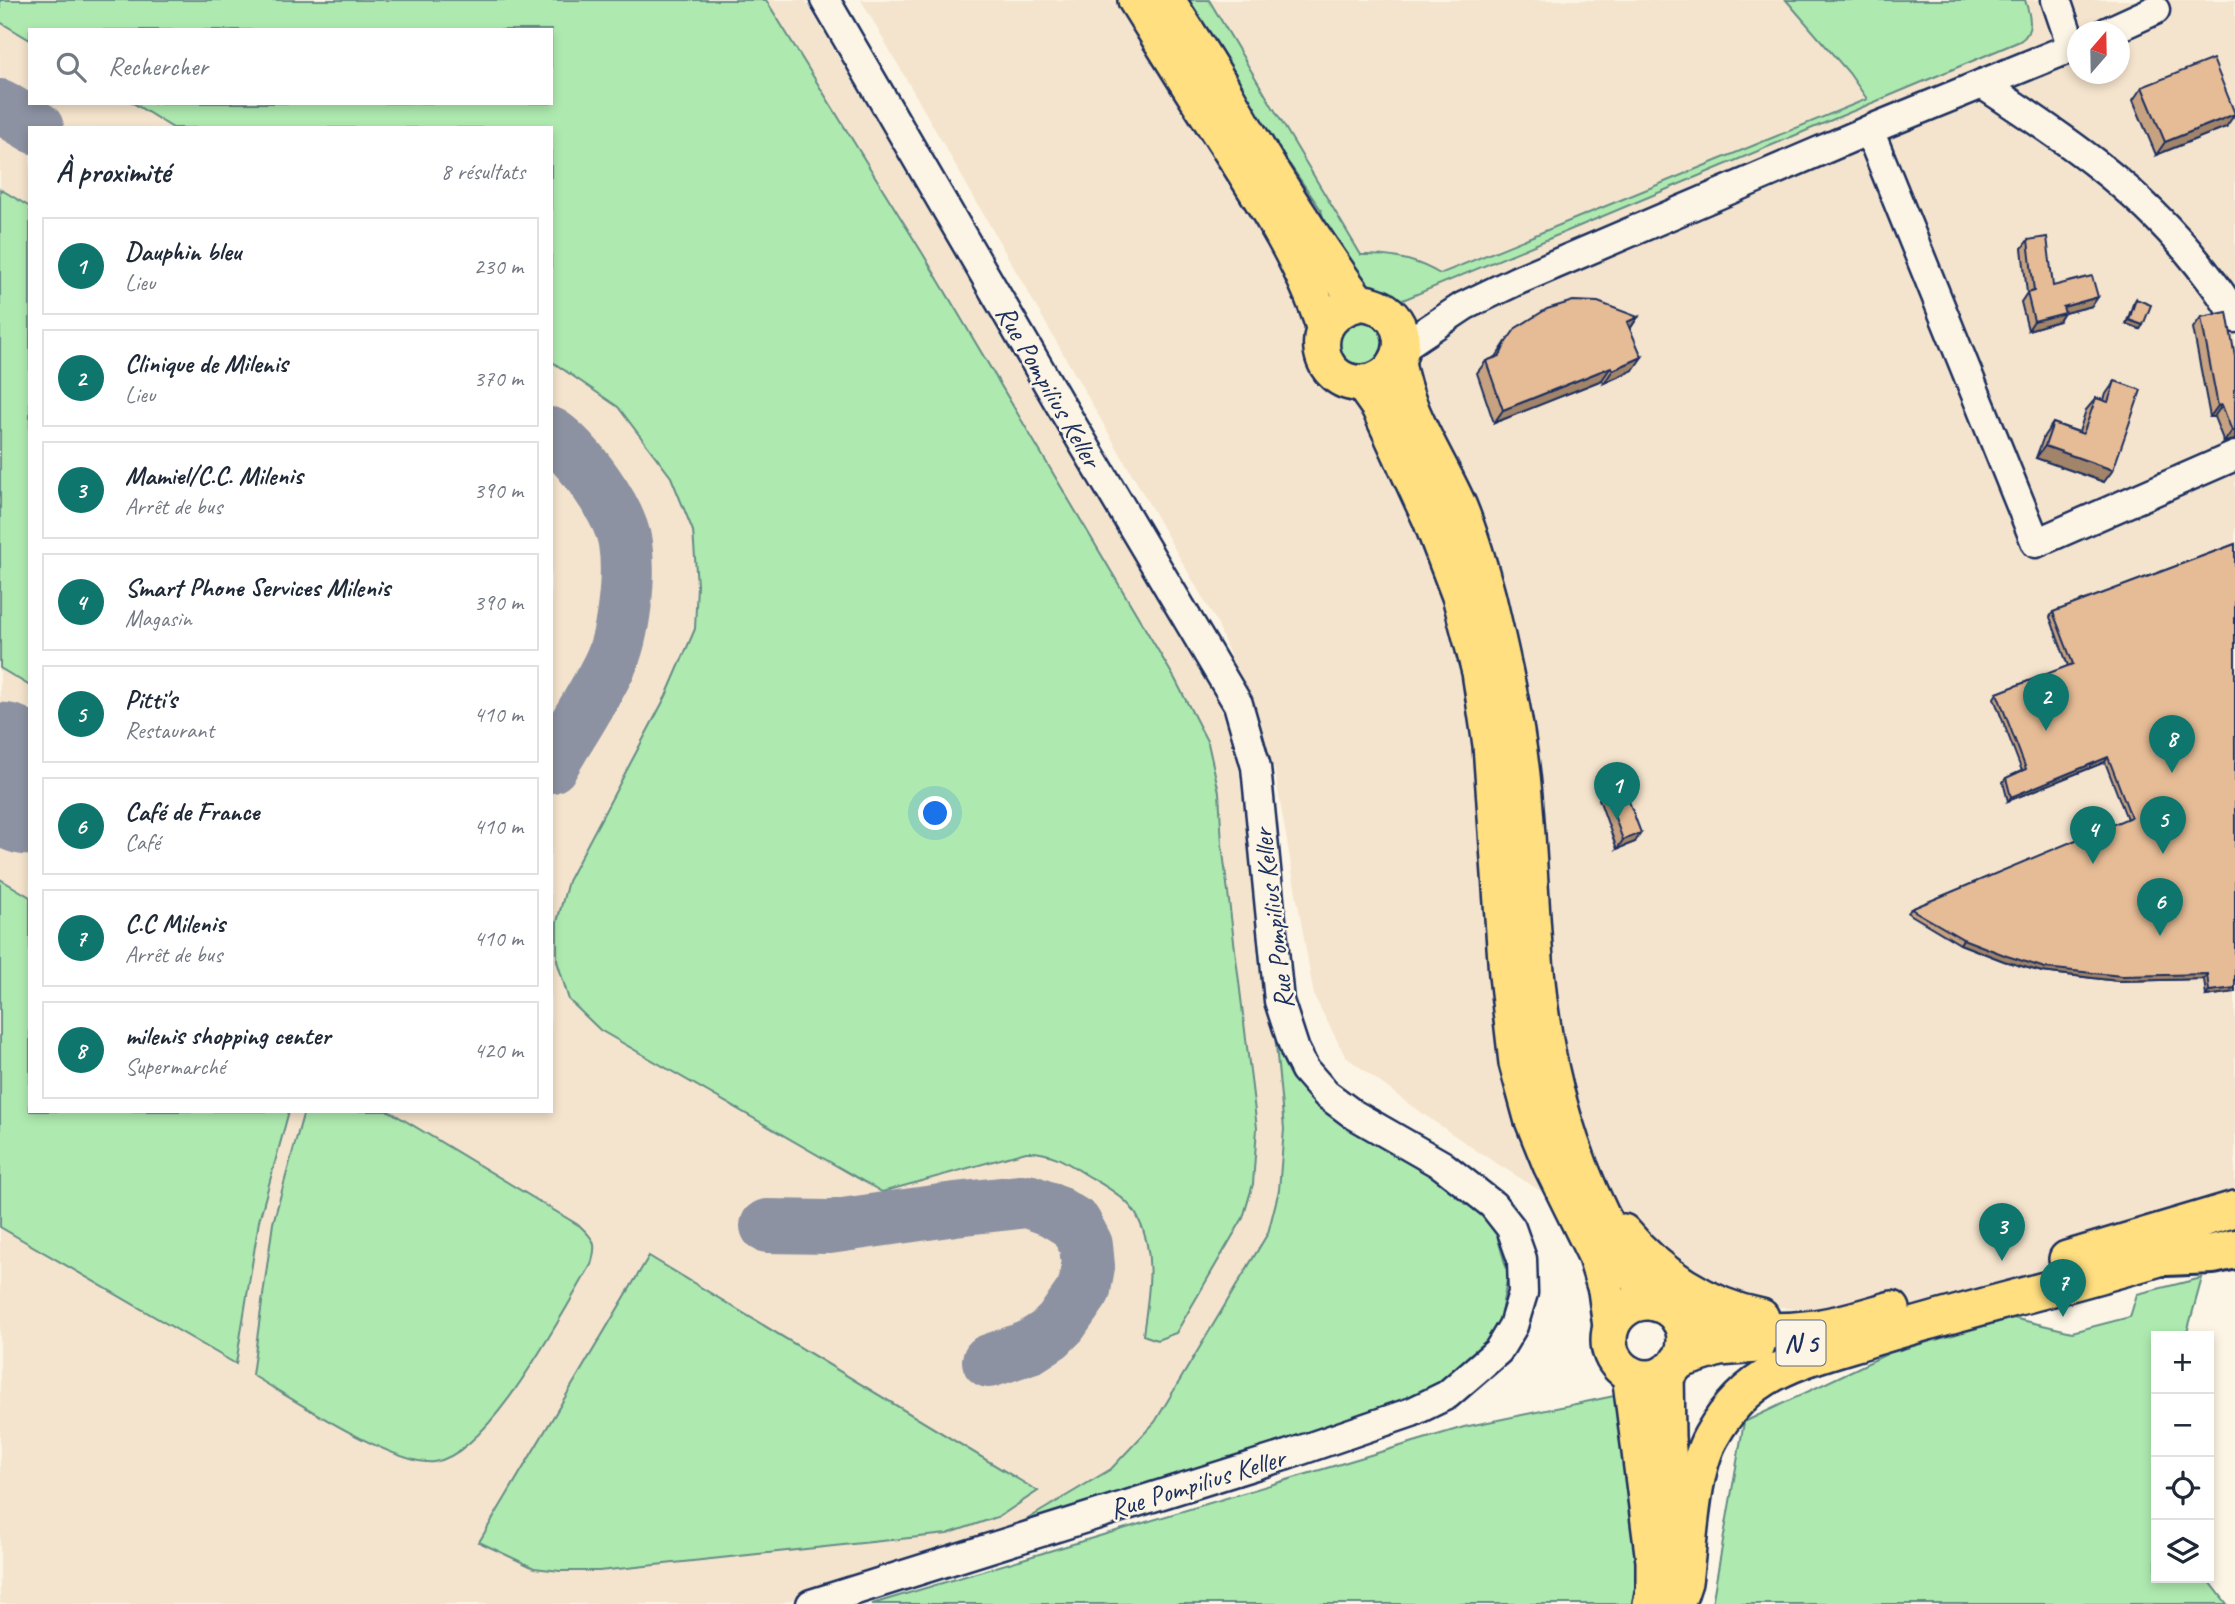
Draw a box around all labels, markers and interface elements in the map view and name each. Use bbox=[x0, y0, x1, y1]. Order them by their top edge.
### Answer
north arrow bbox=[2067, 21, 2130, 84]
search box bbox=[28, 28, 553, 105]
icon: search bbox=[52, 48, 90, 86]
text: Rechercher bbox=[108, 50, 208, 83]
text: À proximité bbox=[56, 153, 170, 191]
text: 8 résultats bbox=[441, 157, 525, 186]
text: Dauphin bleu bbox=[125, 235, 241, 268]
text: 1 bbox=[76, 252, 86, 281]
text: 230 m bbox=[474, 252, 523, 281]
text: Lieu bbox=[125, 268, 155, 297]
street label: Rue Pompilius Keller bbox=[988, 299, 1111, 476]
text: Clinique de Milenis bbox=[125, 347, 288, 380]
text: 2 bbox=[76, 364, 86, 393]
text: 370 m bbox=[474, 364, 523, 393]
text: Lieu bbox=[125, 380, 155, 409]
text: Mamiel/C.C. Milenis bbox=[125, 459, 302, 492]
text: 3 bbox=[76, 476, 86, 505]
text: 390 m bbox=[474, 476, 523, 505]
text: Arrêt de bus bbox=[125, 492, 222, 521]
text: Smart Phone Services Milenis bbox=[125, 571, 390, 604]
text: 4 bbox=[76, 588, 86, 617]
text: 390 m bbox=[474, 588, 523, 617]
text: Magasin bbox=[125, 604, 192, 633]
pin: 2 bbox=[2023, 673, 2069, 731]
text: Pitti's bbox=[125, 683, 177, 716]
text: 5 bbox=[76, 700, 86, 729]
text: 410 m bbox=[474, 700, 523, 729]
pin: 8 bbox=[2149, 715, 2195, 773]
text: Restaurant bbox=[125, 716, 214, 745]
pin: 1 bbox=[1594, 762, 1640, 820]
text: Café de France bbox=[125, 795, 259, 828]
your location bbox=[918, 796, 952, 830]
pin: 5 bbox=[2140, 796, 2186, 854]
pin: 4 bbox=[2070, 806, 2116, 864]
text: 6 bbox=[76, 812, 86, 841]
text: 410 m bbox=[474, 812, 523, 841]
street label: Rue Pompilius Keller bbox=[1244, 824, 1301, 1011]
text: Café bbox=[125, 828, 160, 857]
pin: 6 bbox=[2137, 878, 2183, 936]
text: C.C Milenis bbox=[125, 907, 225, 940]
text: 7 bbox=[76, 924, 86, 953]
text: 410 m bbox=[474, 924, 523, 953]
text: Arrêt de bus bbox=[125, 940, 222, 969]
text: milenis shopping center bbox=[125, 1019, 330, 1052]
text: 8 bbox=[76, 1036, 86, 1065]
text: 420 m bbox=[474, 1036, 523, 1065]
text: Supermarché bbox=[125, 1052, 225, 1081]
pin: 3 bbox=[1979, 1203, 2025, 1261]
pin: 7 bbox=[2040, 1259, 2086, 1317]
road number: N 5 bbox=[1776, 1320, 1826, 1366]
map controls bbox=[2151, 1331, 2214, 1583]
button: + bbox=[2151, 1331, 2214, 1394]
button: − bbox=[2151, 1394, 2214, 1457]
street label: Rue Pompilius Keller bbox=[1105, 1439, 1292, 1526]
button: locate bbox=[2151, 1457, 2214, 1520]
button: layers bbox=[2151, 1520, 2214, 1583]

